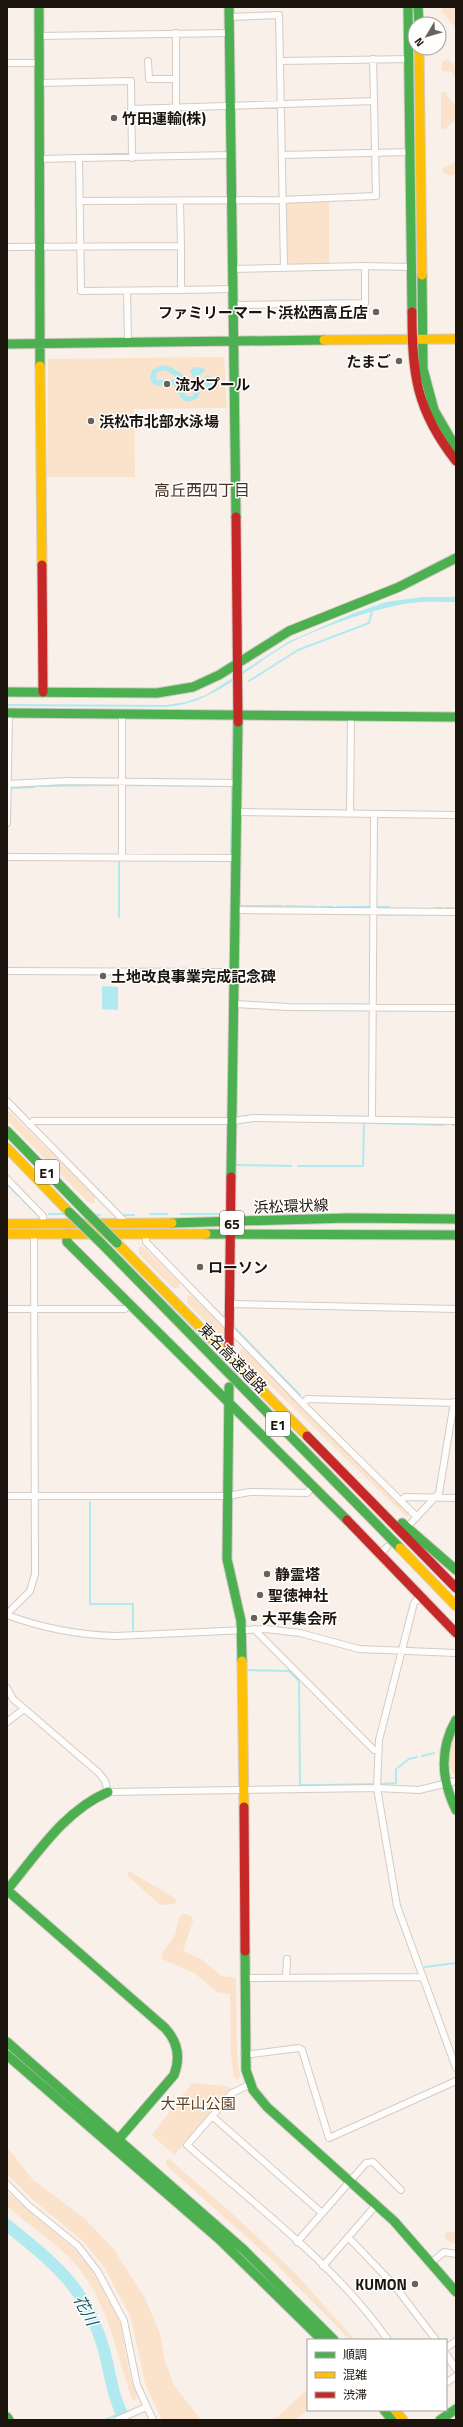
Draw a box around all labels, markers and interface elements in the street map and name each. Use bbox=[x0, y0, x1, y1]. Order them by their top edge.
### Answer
north arrow bbox=[407, 16, 447, 56]
text: N bbox=[410, 34, 428, 50]
place label: 竹田運輸(株) bbox=[122, 107, 207, 130]
marker: 竹田運輸(株) bbox=[109, 113, 119, 123]
place label: ファミリーマート浜松西高丘店 bbox=[158, 301, 368, 324]
marker: ファミリーマート浜松西高丘店 bbox=[371, 307, 381, 317]
place label: たまご bbox=[346, 350, 391, 373]
marker: たまご bbox=[394, 356, 404, 366]
place label: 流水プール bbox=[175, 373, 250, 396]
marker: 流水プール bbox=[162, 379, 172, 389]
place label: 浜松市北部水泳場 bbox=[99, 410, 219, 433]
marker: 浜松市北部水泳場 bbox=[86, 416, 96, 426]
district label: 高丘西四丁目 bbox=[154, 478, 250, 502]
place label: 土地改良事業完成記念碑 bbox=[111, 965, 276, 988]
marker: 土地改良事業完成記念碑 bbox=[98, 971, 108, 981]
road number: E1 bbox=[35, 1160, 59, 1184]
street label: 浜松環状線 bbox=[253, 1193, 329, 1219]
road number: 65 bbox=[220, 1211, 244, 1235]
place label: ローソン bbox=[208, 1256, 268, 1279]
marker: ローソン bbox=[195, 1262, 205, 1272]
street label: 東名高速道路 bbox=[193, 1318, 273, 1398]
road number: E1 bbox=[266, 1412, 290, 1436]
place label: 静霊塔 bbox=[275, 1563, 320, 1586]
marker: 静霊塔 bbox=[262, 1569, 272, 1579]
place label: 聖徳神社 bbox=[268, 1584, 328, 1607]
marker: 聖徳神社 bbox=[255, 1590, 265, 1600]
place label: 大平集会所 bbox=[262, 1607, 337, 1630]
marker: 大平集会所 bbox=[249, 1613, 259, 1623]
park label: 大平山公園 bbox=[160, 2092, 236, 2115]
place label: KUMON bbox=[355, 2273, 407, 2296]
marker: KUMON bbox=[410, 2279, 420, 2289]
water label: 花川 bbox=[68, 2290, 105, 2332]
legend bbox=[307, 2339, 447, 2411]
text: 順調 bbox=[343, 2345, 367, 2364]
text: 混雑 bbox=[343, 2365, 367, 2384]
text: 渋滞 bbox=[343, 2385, 367, 2404]

